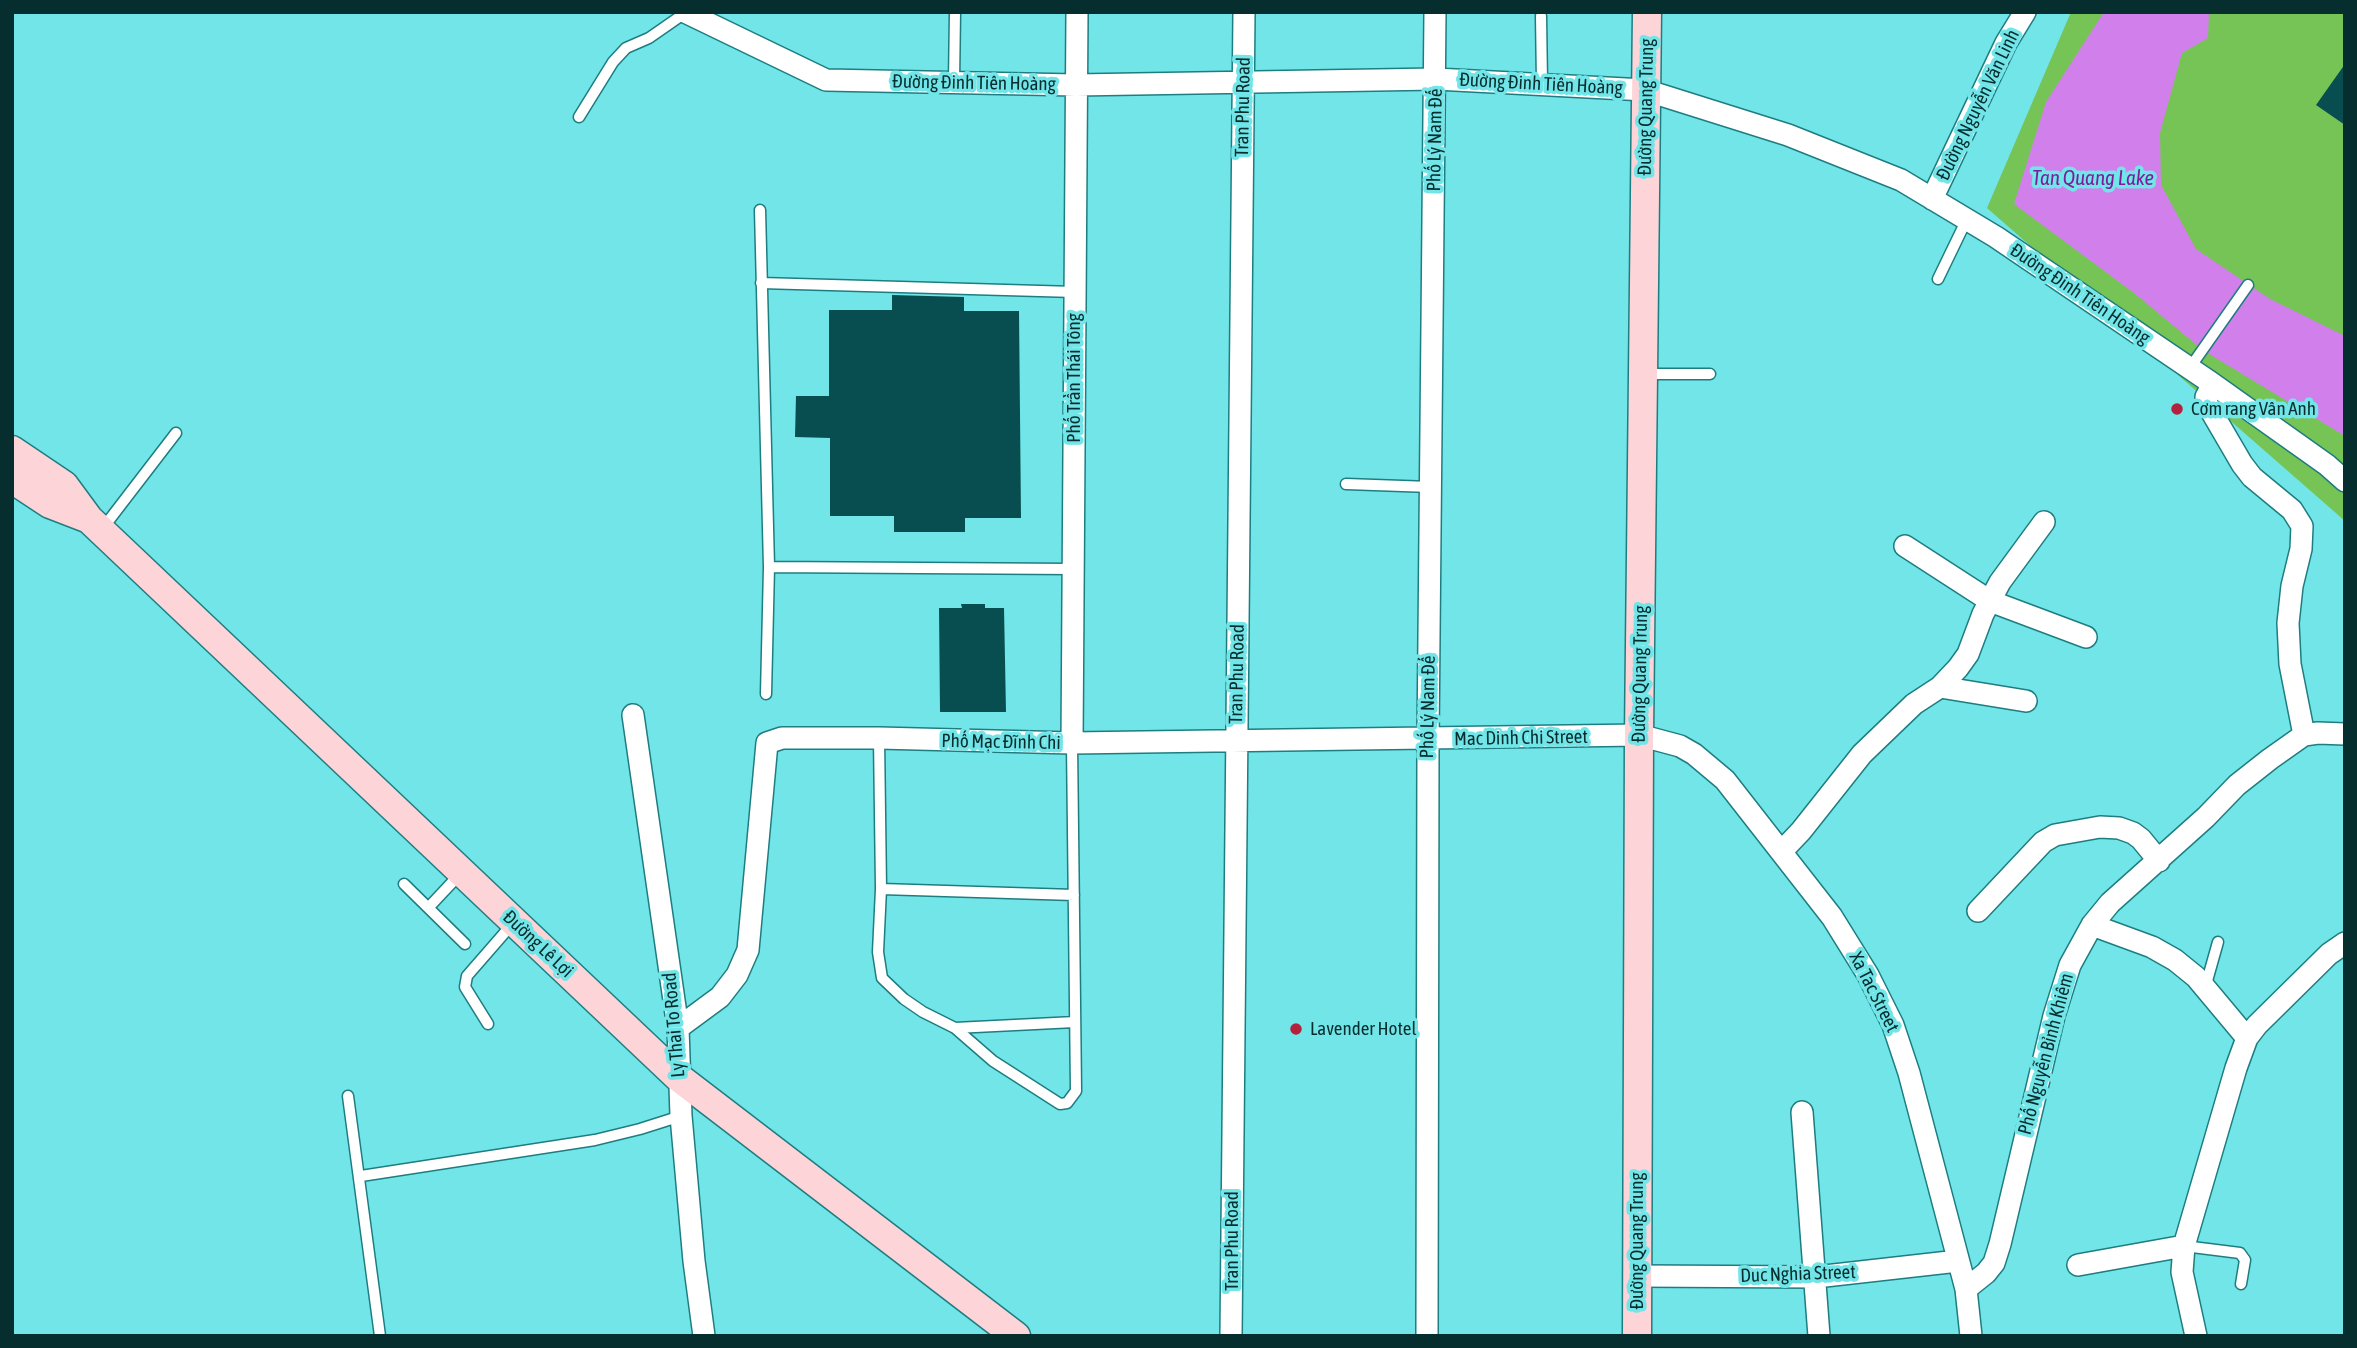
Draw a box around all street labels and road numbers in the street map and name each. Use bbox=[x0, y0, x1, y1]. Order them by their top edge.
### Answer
street label: Đường Nguyễn Văn Linh bbox=[1932, 26, 2024, 184]
street label: Đường Quang Trung bbox=[1633, 38, 1659, 176]
street label: Tran Phu Road bbox=[1231, 57, 1255, 157]
street label: Đường Đinh Tiên Hoàng bbox=[1459, 68, 1623, 100]
street label: Đường Đinh Tiên Hoàng bbox=[892, 70, 1056, 96]
street label: Phố Lý Nam Đế bbox=[1423, 88, 1447, 192]
street label: Đường Đinh Tiên Hoàng bbox=[2006, 239, 2154, 349]
street label: Phố Trần Thái Tông bbox=[1063, 313, 1085, 443]
street label: Đường Quang Trung bbox=[1627, 605, 1653, 743]
street label: Tran Phu Road bbox=[1225, 624, 1249, 724]
street label: Phố Lý Nam Đế bbox=[1416, 655, 1440, 759]
street label: Mac Dinh Chi Street bbox=[1454, 725, 1588, 751]
street label: Phố Mạc Đĩnh Chi bbox=[941, 730, 1061, 754]
street label: Đường Lê Lợi bbox=[498, 906, 578, 982]
street label: Xa Tac Street bbox=[1844, 948, 1904, 1036]
street label: Phố Nguyễn Bỉnh Khiêm bbox=[2013, 971, 2079, 1137]
street label: Ly Thai To Road bbox=[658, 972, 690, 1078]
street label: Đường Quang Trung bbox=[1626, 1172, 1648, 1310]
street label: Tran Phu Road bbox=[1221, 1191, 1243, 1291]
street label: Duc Nghia Street bbox=[1740, 1261, 1856, 1287]

